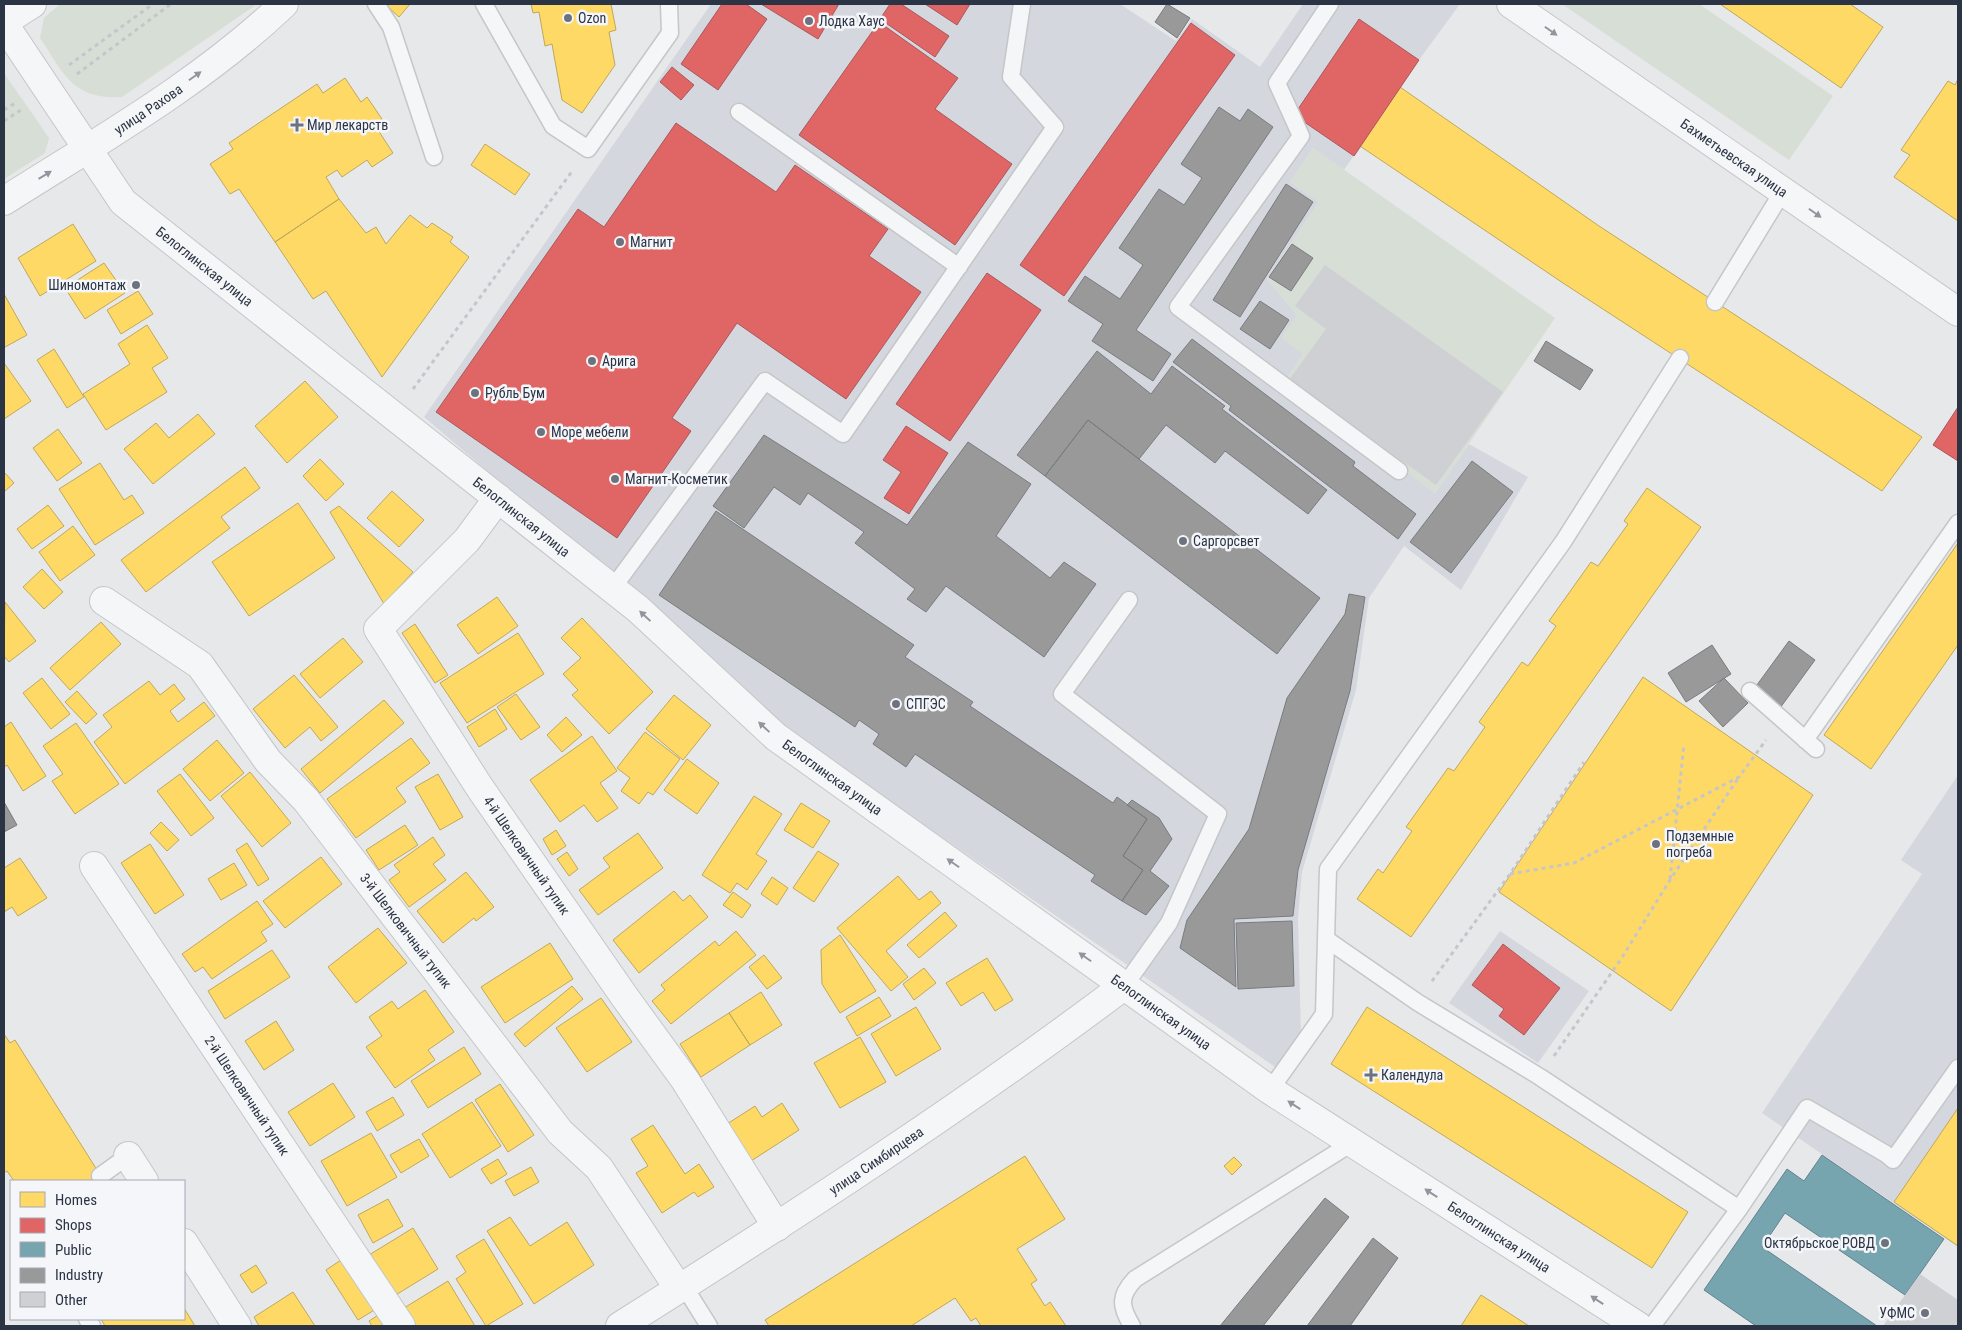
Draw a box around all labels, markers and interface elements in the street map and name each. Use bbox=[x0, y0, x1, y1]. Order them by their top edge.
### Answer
place label: Ozon bbox=[578, 10, 606, 26]
marker: Ozon bbox=[562, 12, 574, 24]
place label: Лодка Хаус bbox=[819, 13, 885, 29]
marker: Лодка Хаус bbox=[803, 15, 815, 27]
one-way arrow bbox=[1545, 26, 1558, 36]
one-way arrow bbox=[188, 71, 202, 81]
street label: улица Рахова bbox=[111, 81, 185, 138]
street label: Бахметьевская улица bbox=[1678, 115, 1791, 200]
place label: Мир лекарств bbox=[307, 117, 388, 133]
marker: Мир лекарств bbox=[291, 119, 303, 131]
one-way arrow bbox=[38, 171, 51, 180]
one-way arrow bbox=[1808, 208, 1822, 218]
street label: Белоглинская улица bbox=[153, 223, 256, 309]
place label: Магнит bbox=[630, 234, 673, 250]
marker: Магнит bbox=[614, 236, 626, 248]
place label: Шиномонтаж bbox=[48, 277, 126, 293]
marker: Шиномонтаж bbox=[130, 279, 142, 291]
place label: Арига bbox=[602, 353, 636, 369]
marker: Арига bbox=[586, 355, 598, 367]
place label: Рубль Бум bbox=[485, 385, 545, 401]
marker: Рубль Бум bbox=[469, 387, 481, 399]
place label: Море мебели bbox=[551, 424, 629, 440]
marker: Море мебели bbox=[535, 426, 547, 438]
place label: Магнит-Косметик bbox=[625, 471, 728, 487]
marker: Магнит-Косметик bbox=[609, 473, 621, 485]
street label: Белоглинская улица bbox=[470, 474, 573, 560]
place label: Саргорсвет bbox=[1193, 533, 1260, 549]
marker: Саргорсвет bbox=[1177, 535, 1189, 547]
one-way arrow bbox=[640, 610, 652, 622]
place label: СПГЭС bbox=[906, 696, 946, 712]
marker: СПГЭС bbox=[890, 698, 902, 710]
one-way arrow bbox=[758, 721, 771, 732]
street label: Белоглинская улица bbox=[779, 736, 885, 818]
street label: 4-й Шелковичный тупик bbox=[480, 793, 573, 918]
place label: Подземные погреба bbox=[1666, 828, 1734, 860]
marker: Подземные погреба bbox=[1650, 838, 1662, 850]
one-way arrow bbox=[946, 858, 960, 868]
street label: 3-й Шелковичный тупик bbox=[357, 870, 455, 991]
one-way arrow bbox=[1078, 952, 1092, 962]
street label: Белоглинская улица bbox=[1108, 971, 1214, 1053]
street label: 2-й Шелковичный тупик bbox=[202, 1033, 293, 1159]
place label: Календула bbox=[1381, 1067, 1443, 1083]
marker: Календула bbox=[1365, 1069, 1377, 1081]
one-way arrow bbox=[1288, 1101, 1301, 1110]
street label: улица Симбирцева bbox=[826, 1123, 926, 1198]
legend bbox=[10, 1180, 185, 1320]
one-way arrow bbox=[1425, 1189, 1438, 1198]
text: Homes bbox=[55, 1191, 97, 1209]
street label: Белоглинская улица bbox=[1445, 1198, 1553, 1276]
text: Shops bbox=[55, 1216, 92, 1234]
place label: Октябрьское РОВД bbox=[1764, 1235, 1875, 1251]
marker: Октябрьское РОВД bbox=[1879, 1237, 1891, 1249]
text: Public bbox=[55, 1241, 92, 1259]
text: Industry bbox=[55, 1266, 103, 1284]
text: Other bbox=[55, 1291, 88, 1309]
one-way arrow bbox=[1591, 1295, 1604, 1305]
place label: УФМС bbox=[1879, 1305, 1915, 1321]
marker: УФМС bbox=[1919, 1307, 1931, 1319]

